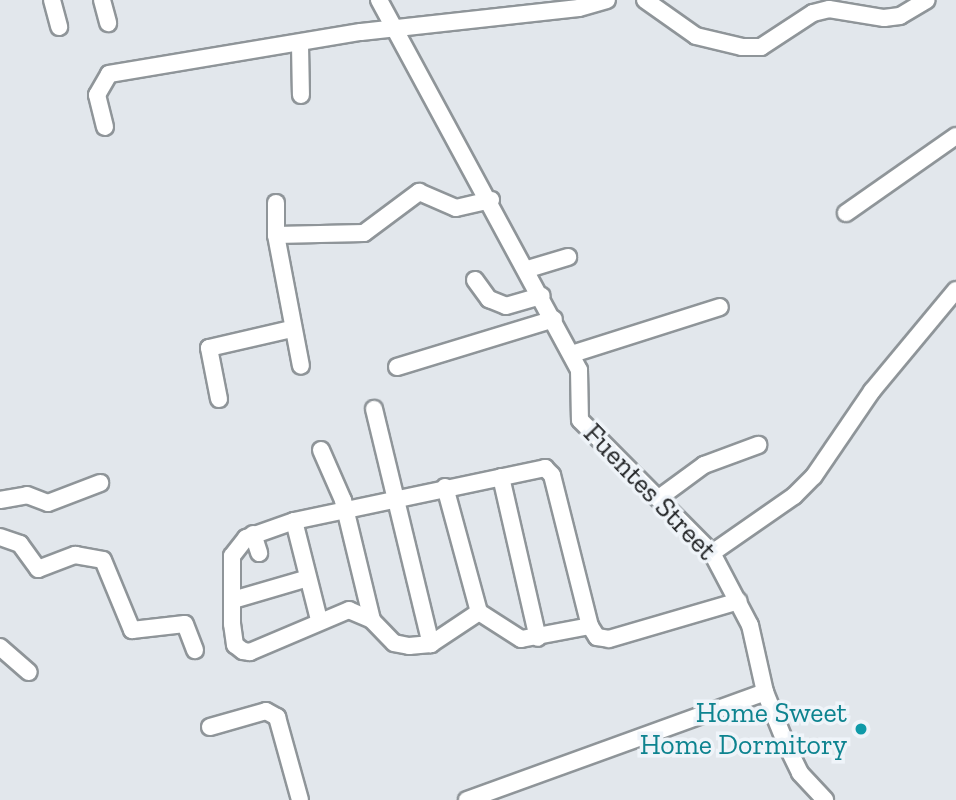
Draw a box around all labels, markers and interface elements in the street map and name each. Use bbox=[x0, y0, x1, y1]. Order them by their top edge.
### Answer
street label: Fuentes Street bbox=[577, 417, 723, 567]
place label: Home Sweet Home Dormitory bbox=[640, 696, 847, 762]
marker: Home Sweet Home Dormitory bbox=[853, 721, 869, 737]

